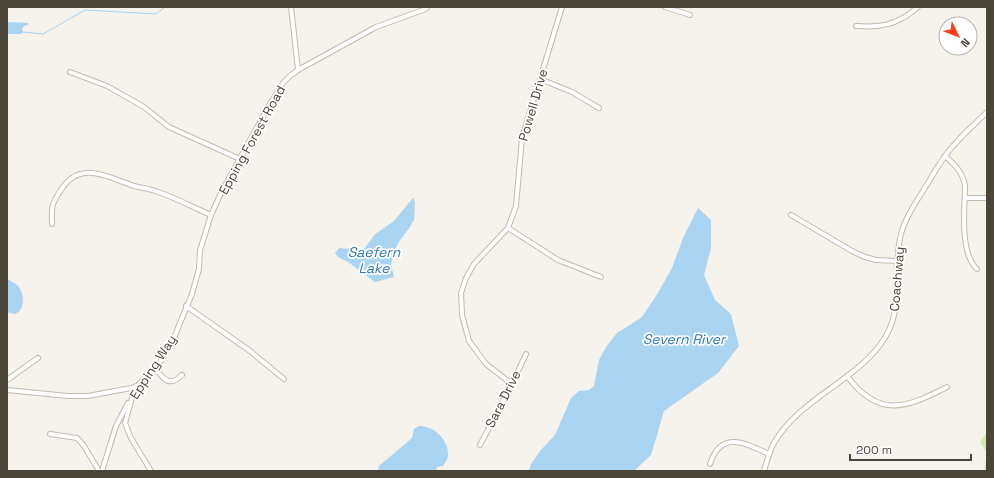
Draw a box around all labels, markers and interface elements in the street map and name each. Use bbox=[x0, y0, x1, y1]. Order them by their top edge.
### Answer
north arrow bbox=[938, 16, 978, 56]
text: N bbox=[958, 35, 973, 50]
street label: Powell Drive bbox=[515, 67, 551, 143]
street label: Epping Forest Road bbox=[215, 82, 289, 198]
water label: Saefern Lake bbox=[348, 243, 401, 277]
street label: Coachway bbox=[886, 246, 908, 312]
water label: Severn River bbox=[643, 330, 727, 348]
street label: Epping Way bbox=[126, 332, 180, 402]
street label: Sara Drive bbox=[481, 367, 525, 431]
scale bar bbox=[850, 436, 971, 462]
text: 200 m bbox=[856, 442, 892, 458]

